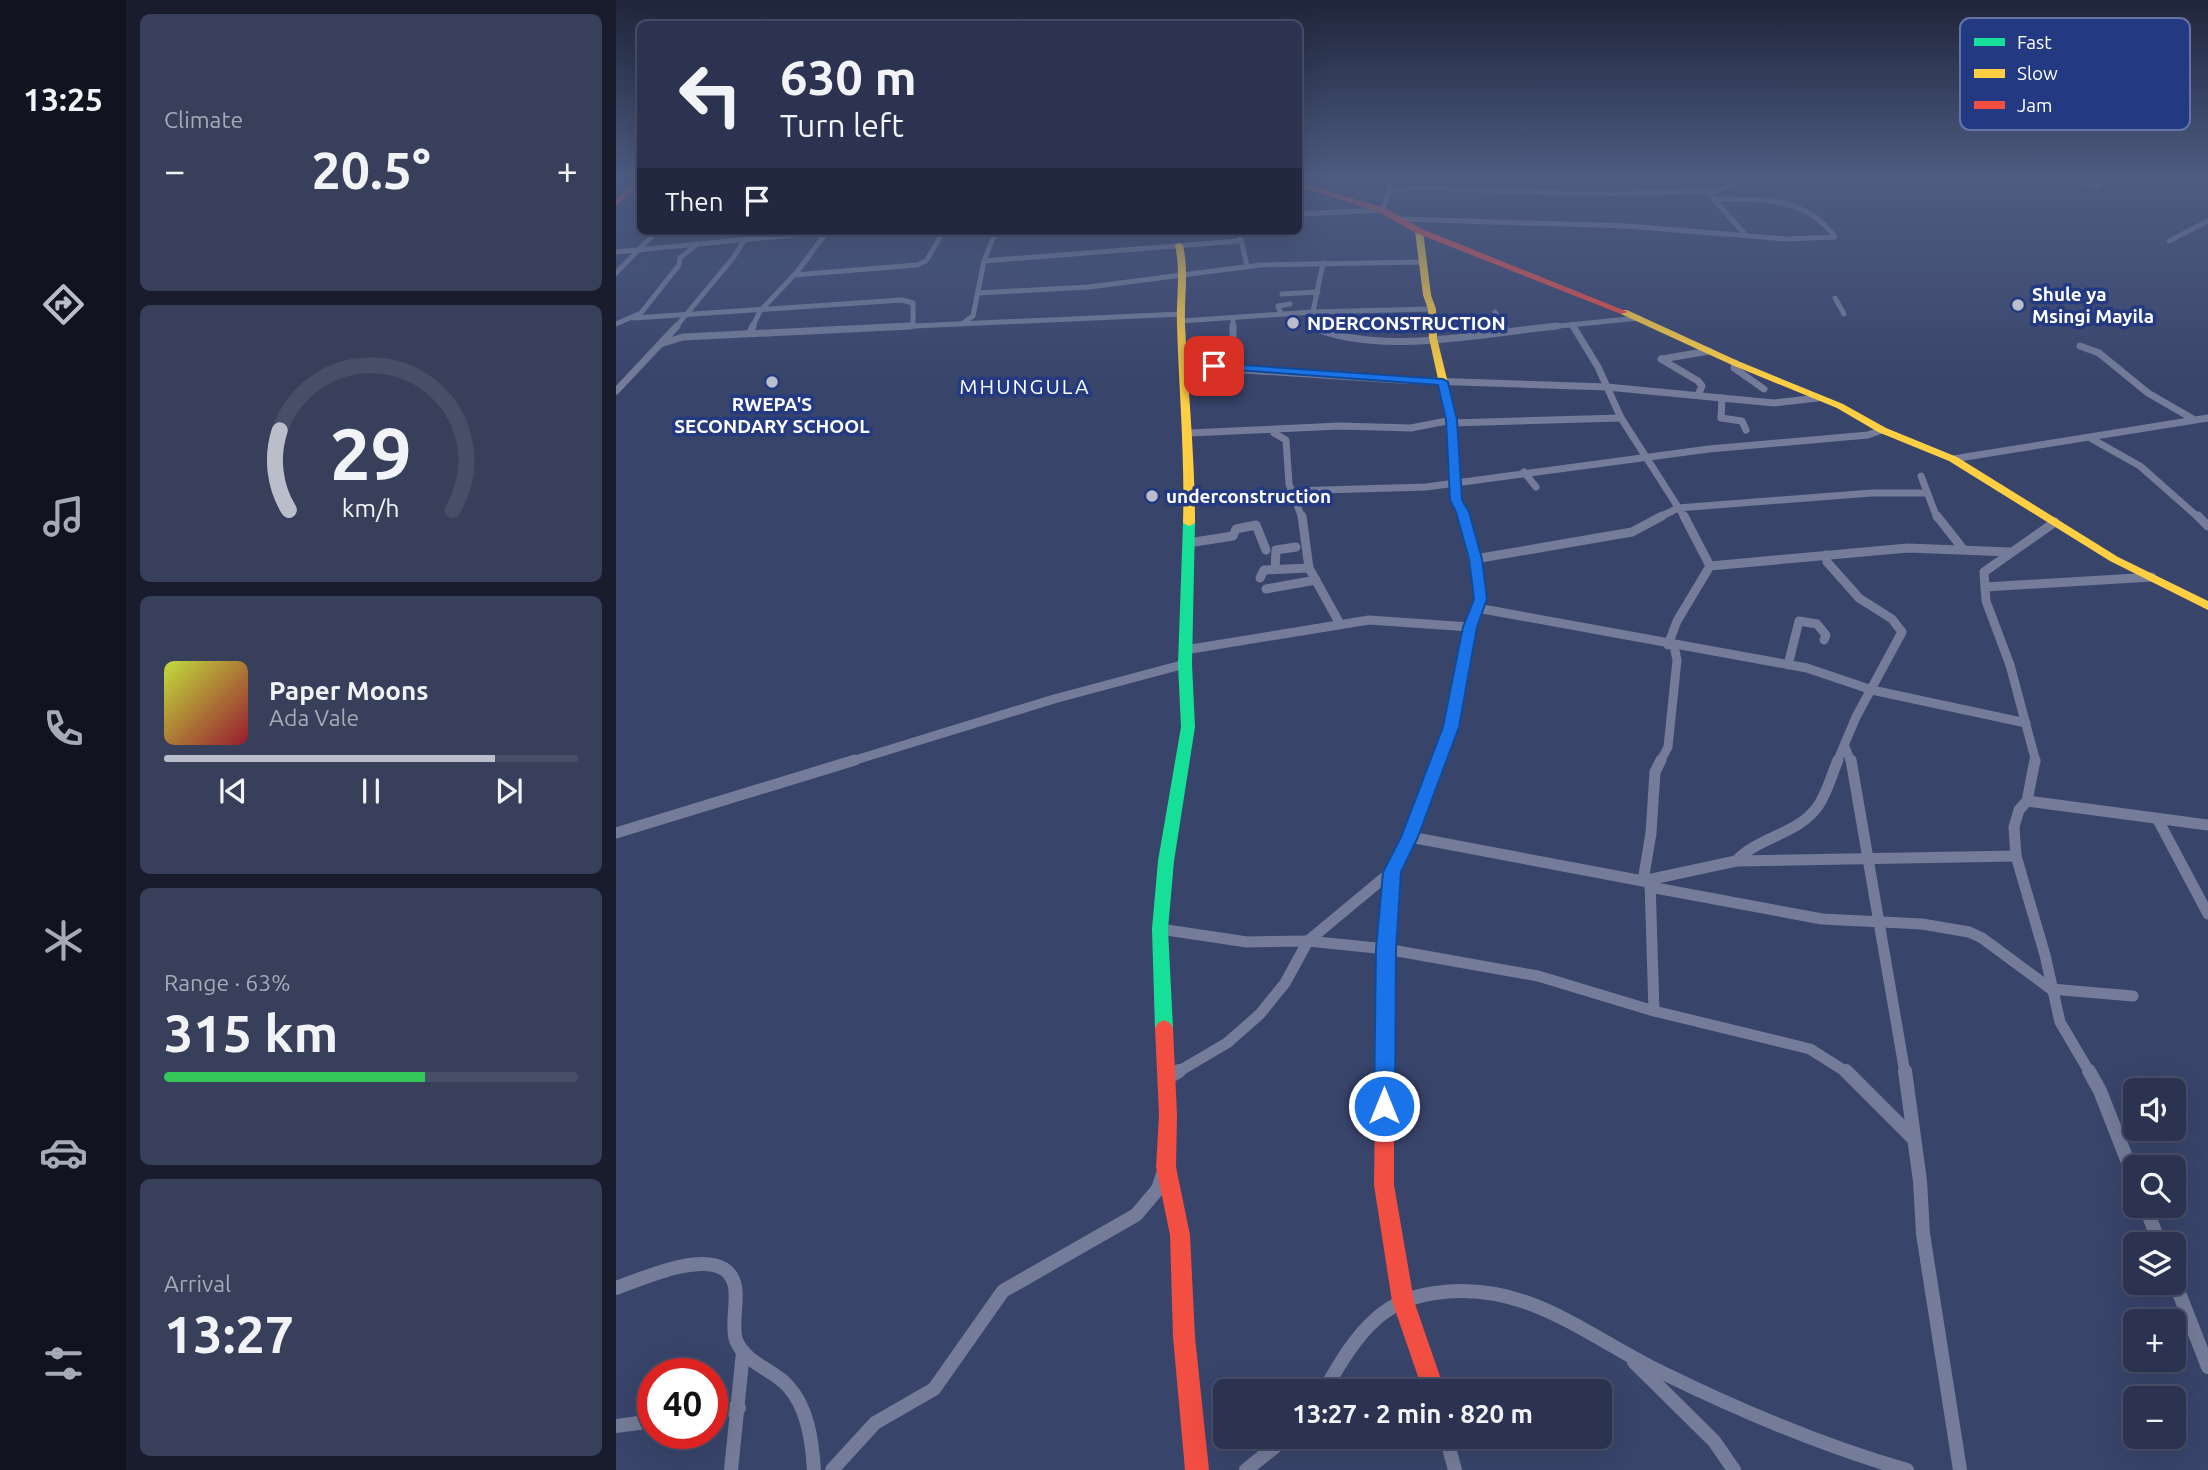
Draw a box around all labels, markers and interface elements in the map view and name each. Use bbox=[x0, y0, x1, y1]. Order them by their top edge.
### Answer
legend bbox=[1960, 18, 2190, 130]
text: Fast bbox=[2017, 31, 2052, 53]
icon: left bbox=[665, 49, 756, 140]
text: 630 m bbox=[780, 49, 917, 104]
text: Slow bbox=[2017, 62, 2058, 84]
text: 13:25 bbox=[23, 81, 103, 117]
text: Jam bbox=[2017, 94, 2053, 116]
text: Climate bbox=[164, 107, 243, 132]
text: Turn left bbox=[780, 107, 904, 143]
text: 20.5° bbox=[311, 141, 431, 199]
text: − bbox=[164, 149, 185, 191]
text: + bbox=[557, 149, 578, 191]
icon: arrive bbox=[738, 182, 776, 220]
text: Then bbox=[665, 187, 724, 216]
icon: directions bbox=[39, 280, 88, 329]
place label: Shule ya Msingi Mayila bbox=[2032, 283, 2154, 327]
marker: Shule ya Msingi Mayila bbox=[2010, 297, 2026, 313]
place label: NDERCONSTRUCTION bbox=[1307, 312, 1506, 334]
marker: NDERCONSTRUCTION bbox=[1285, 315, 1301, 331]
pin bbox=[1184, 336, 1244, 396]
icon: arrive bbox=[1195, 347, 1233, 385]
marker: RWEPA'S SECONDARY SCHOOL bbox=[764, 374, 780, 390]
district label: MHUNGULA bbox=[959, 374, 1091, 398]
place label: RWEPA'S SECONDARY SCHOOL bbox=[674, 393, 870, 437]
text: 29 bbox=[330, 412, 412, 494]
place label: underconstruction bbox=[1166, 485, 1331, 507]
marker: underconstruction bbox=[1144, 488, 1160, 504]
icon: music bbox=[39, 492, 88, 541]
text: km/h bbox=[342, 494, 400, 522]
text: Paper Moons bbox=[269, 676, 428, 705]
icon: phone bbox=[39, 704, 88, 753]
text: Ada Vale bbox=[269, 705, 359, 730]
icon: previous bbox=[214, 772, 252, 810]
icon: pause bbox=[352, 772, 390, 810]
icon: next bbox=[490, 772, 528, 810]
icon: climate bbox=[39, 916, 88, 965]
text: Range · 63% bbox=[164, 970, 291, 995]
text: 315 km bbox=[164, 1004, 338, 1062]
position arrow bbox=[1347, 1069, 1421, 1143]
map controls bbox=[2123, 1078, 2186, 1449]
button: sound bbox=[2123, 1078, 2186, 1141]
icon: car bbox=[39, 1128, 88, 1177]
button: search bbox=[2123, 1155, 2186, 1218]
button: layers bbox=[2123, 1232, 2186, 1295]
text: Arrival bbox=[164, 1271, 231, 1296]
text: 13:27 bbox=[164, 1305, 294, 1363]
button: + bbox=[2123, 1309, 2186, 1372]
icon: filters bbox=[39, 1339, 88, 1388]
speed limit sign: 40 bbox=[637, 1358, 728, 1449]
button: − bbox=[2123, 1386, 2186, 1449]
text: 13:27 · 2 min · 820 m bbox=[1292, 1399, 1533, 1428]

